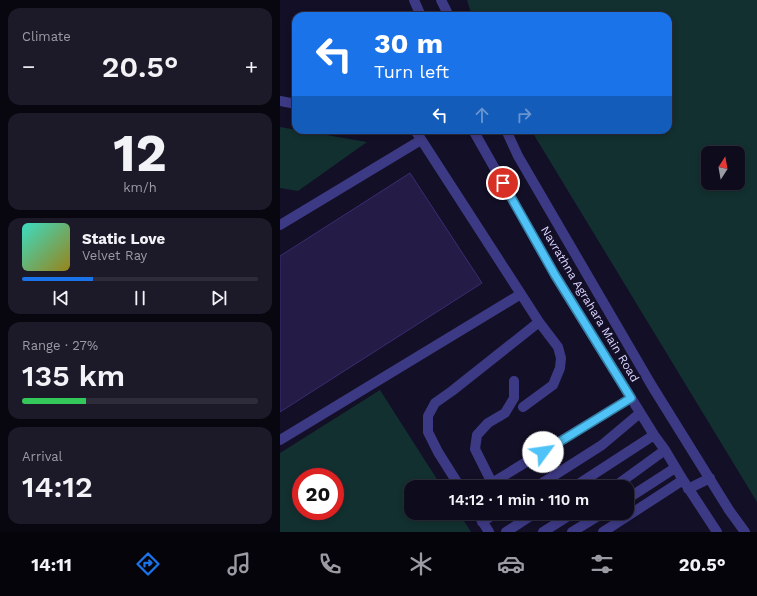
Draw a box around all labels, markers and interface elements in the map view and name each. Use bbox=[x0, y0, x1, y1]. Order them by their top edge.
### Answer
text: 30 m bbox=[374, 27, 443, 60]
icon: left bbox=[308, 28, 360, 80]
text: Climate bbox=[22, 29, 71, 44]
text: 20.5° bbox=[102, 49, 178, 84]
text: − bbox=[22, 54, 35, 79]
text: + bbox=[245, 54, 258, 79]
text: Turn left bbox=[374, 61, 449, 82]
icon: left bbox=[429, 104, 451, 126]
icon: ahead bbox=[471, 104, 493, 126]
icon: right bbox=[513, 104, 535, 126]
text: 12 bbox=[113, 123, 167, 184]
north arrow bbox=[701, 146, 745, 190]
map controls bbox=[701, 146, 745, 190]
pin bbox=[486, 166, 520, 200]
icon: arrive bbox=[492, 172, 514, 194]
text: km/h bbox=[123, 180, 157, 195]
street label: Navrathna Agrahara Main Road bbox=[538, 224, 642, 384]
text: Static Love bbox=[82, 230, 165, 248]
text: Velvet Ray bbox=[82, 248, 147, 263]
icon: previous bbox=[50, 287, 72, 309]
icon: pause bbox=[129, 287, 151, 309]
icon: next bbox=[208, 287, 230, 309]
text: Range · 27% bbox=[22, 338, 98, 353]
text: 135 km bbox=[22, 358, 125, 393]
position arrow bbox=[522, 431, 564, 473]
text: Arrival bbox=[22, 449, 63, 464]
speed limit sign: 20 bbox=[292, 468, 344, 520]
text: 14:12 bbox=[22, 469, 93, 504]
text: 14:12 · 1 min · 110 m bbox=[449, 491, 589, 509]
icon: directions bbox=[134, 550, 162, 578]
icon: music bbox=[225, 550, 253, 578]
icon: phone bbox=[316, 550, 344, 578]
icon: climate bbox=[407, 550, 435, 578]
icon: car bbox=[497, 550, 525, 578]
icon: filters bbox=[588, 550, 616, 578]
text: 14:11 bbox=[31, 554, 72, 575]
text: 20.5° bbox=[679, 554, 726, 575]

